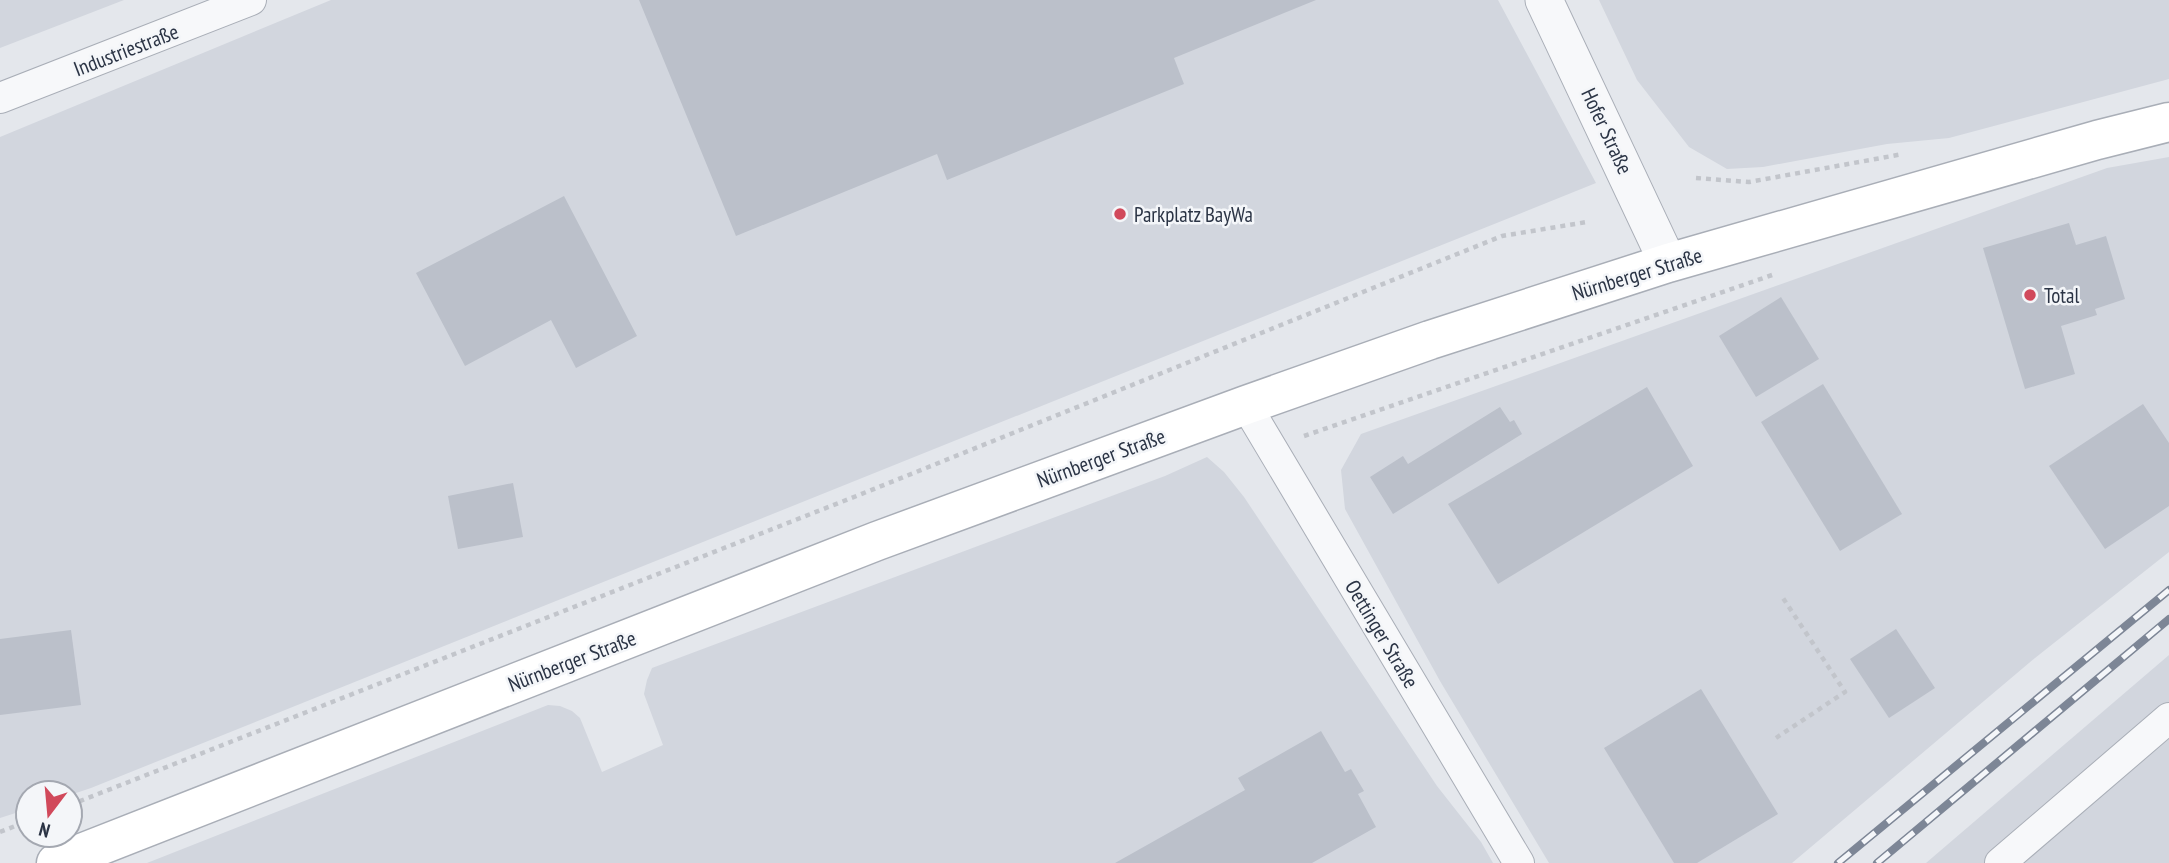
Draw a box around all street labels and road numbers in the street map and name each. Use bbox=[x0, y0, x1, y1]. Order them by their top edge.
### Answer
street label: Industriestraße bbox=[70, 18, 182, 82]
street label: Hofer Straße bbox=[1575, 84, 1639, 178]
street label: Nürnberger Straße bbox=[1569, 241, 1705, 307]
street label: Nürnberger Straße bbox=[1033, 422, 1169, 494]
street label: Oettinger Straße bbox=[1339, 575, 1425, 693]
street label: Nürnberger Straße bbox=[504, 624, 640, 698]

